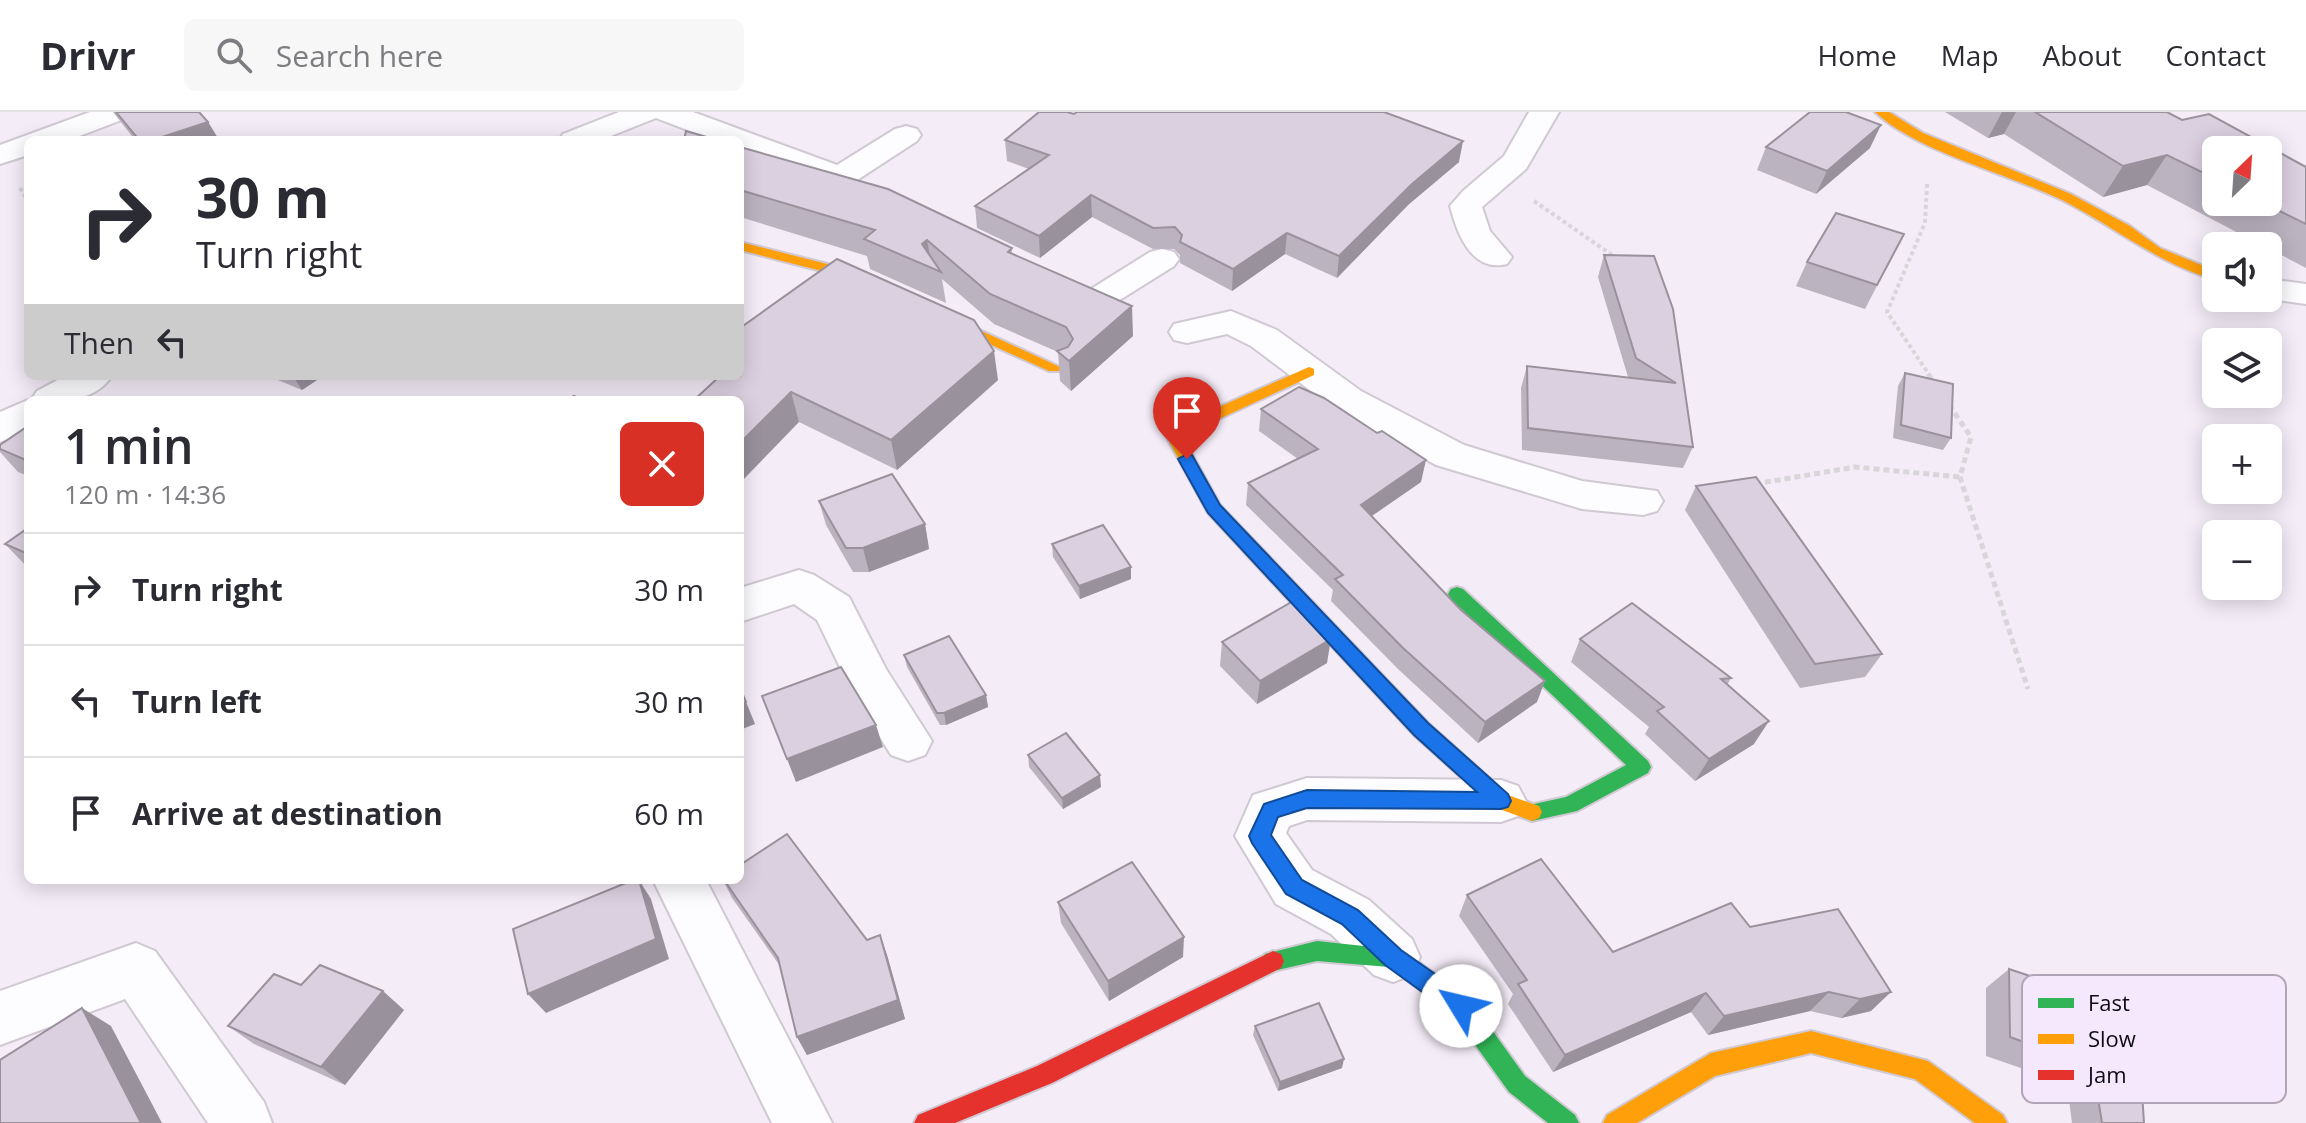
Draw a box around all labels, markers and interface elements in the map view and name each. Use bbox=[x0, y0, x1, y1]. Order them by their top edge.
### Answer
search box bbox=[184, 19, 744, 91]
text: Drivr bbox=[40, 29, 136, 81]
icon: search bbox=[212, 33, 256, 77]
text: Search here bbox=[276, 35, 443, 76]
text: Home bbox=[1818, 36, 1897, 74]
text: Map bbox=[1941, 36, 1999, 74]
text: About bbox=[2043, 36, 2121, 74]
text: Contact bbox=[2165, 36, 2266, 74]
north arrow bbox=[2202, 136, 2282, 216]
map controls bbox=[2202, 136, 2282, 600]
text: 30 m bbox=[196, 158, 330, 234]
icon: right bbox=[64, 168, 168, 272]
text: Turn right bbox=[196, 230, 362, 279]
button: sound bbox=[2202, 232, 2282, 312]
icon: left bbox=[150, 320, 194, 364]
text: Then bbox=[64, 322, 134, 363]
button: layers bbox=[2202, 328, 2282, 408]
pin bbox=[1153, 377, 1221, 459]
icon: arrive bbox=[1165, 389, 1209, 433]
text: 1 min bbox=[64, 413, 194, 478]
button: close bbox=[620, 422, 704, 506]
button: + bbox=[2202, 424, 2282, 504]
text: 120 m · 14:36 bbox=[64, 476, 226, 512]
button: − bbox=[2202, 520, 2282, 600]
icon: right bbox=[64, 567, 108, 611]
text: Turn right bbox=[132, 569, 283, 610]
text: 30 m bbox=[634, 569, 704, 610]
icon: left bbox=[64, 679, 108, 723]
text: Turn left bbox=[132, 681, 262, 722]
text: 30 m bbox=[634, 681, 704, 722]
icon: arrive bbox=[64, 791, 108, 835]
text: Arrive at destination bbox=[132, 793, 443, 834]
text: 60 m bbox=[634, 793, 704, 834]
position arrow bbox=[1419, 964, 1503, 1048]
legend bbox=[2022, 975, 2286, 1103]
text: Fast bbox=[2088, 987, 2130, 1017]
text: Slow bbox=[2088, 1023, 2136, 1053]
text: Jam bbox=[2086, 1059, 2127, 1089]

